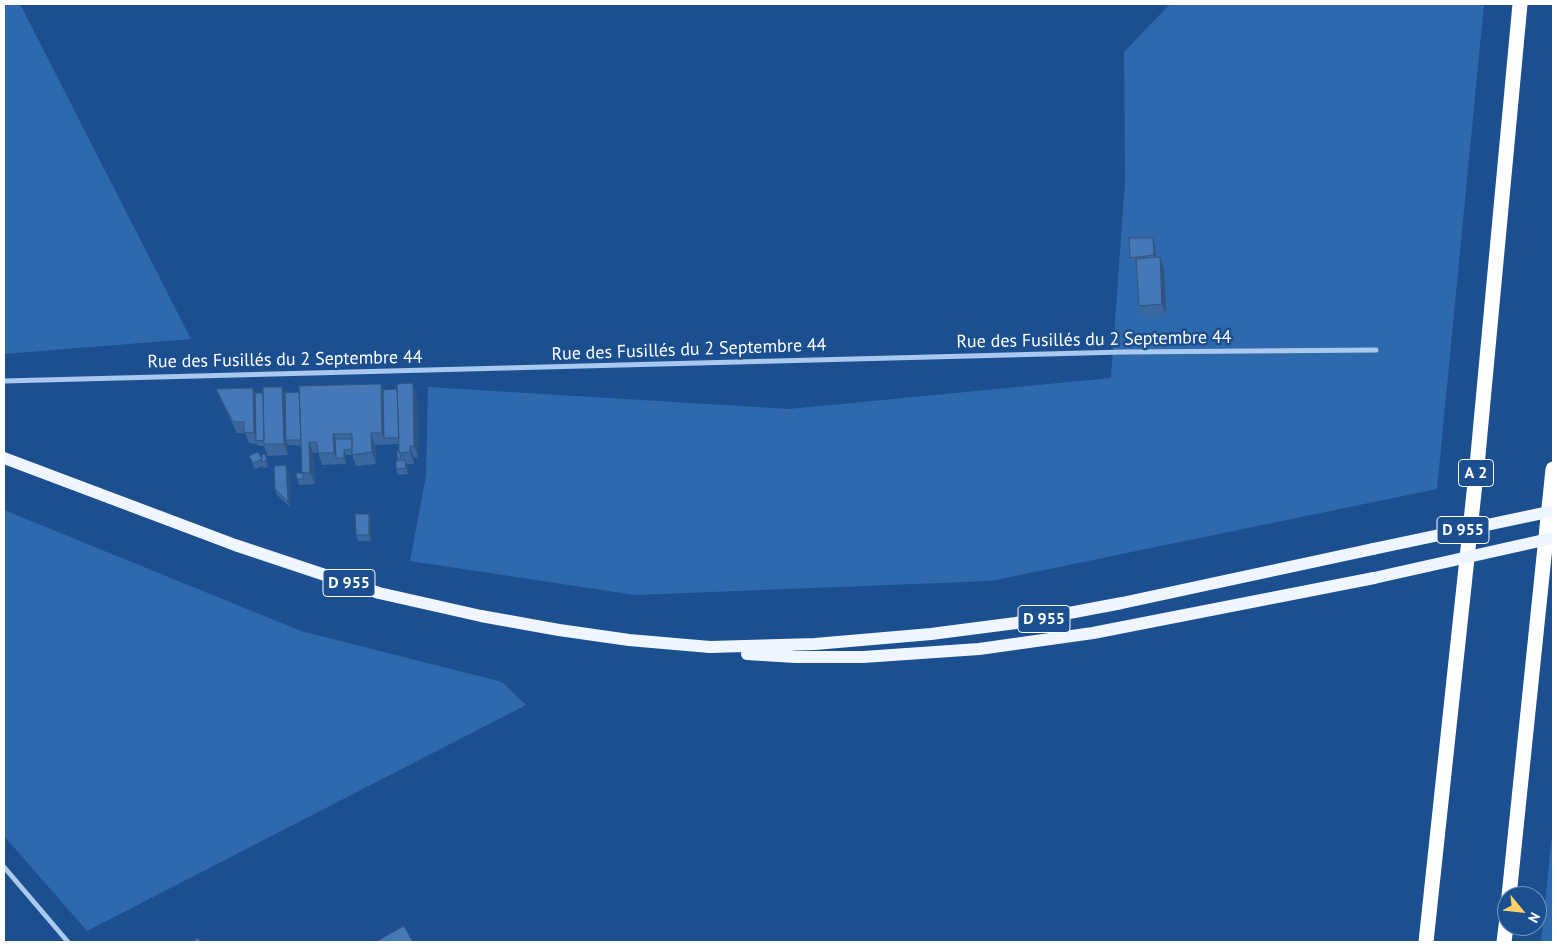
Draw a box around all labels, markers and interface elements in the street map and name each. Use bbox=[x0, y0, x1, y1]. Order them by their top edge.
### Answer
street label: Rue des Fusillés du 2 Septembre 44 bbox=[956, 327, 1232, 353]
street label: Rue des Fusillés du 2 Septembre 44 bbox=[551, 334, 827, 366]
street label: Rue des Fusillés du 2 Septembre 44 bbox=[147, 347, 423, 373]
road number: A 2 bbox=[1458, 459, 1494, 486]
road number: D 955 bbox=[1437, 516, 1489, 544]
road number: D 955 bbox=[323, 570, 375, 596]
road number: D 955 bbox=[1018, 606, 1070, 632]
north arrow bbox=[1497, 886, 1547, 936]
text: N bbox=[1524, 909, 1544, 926]

